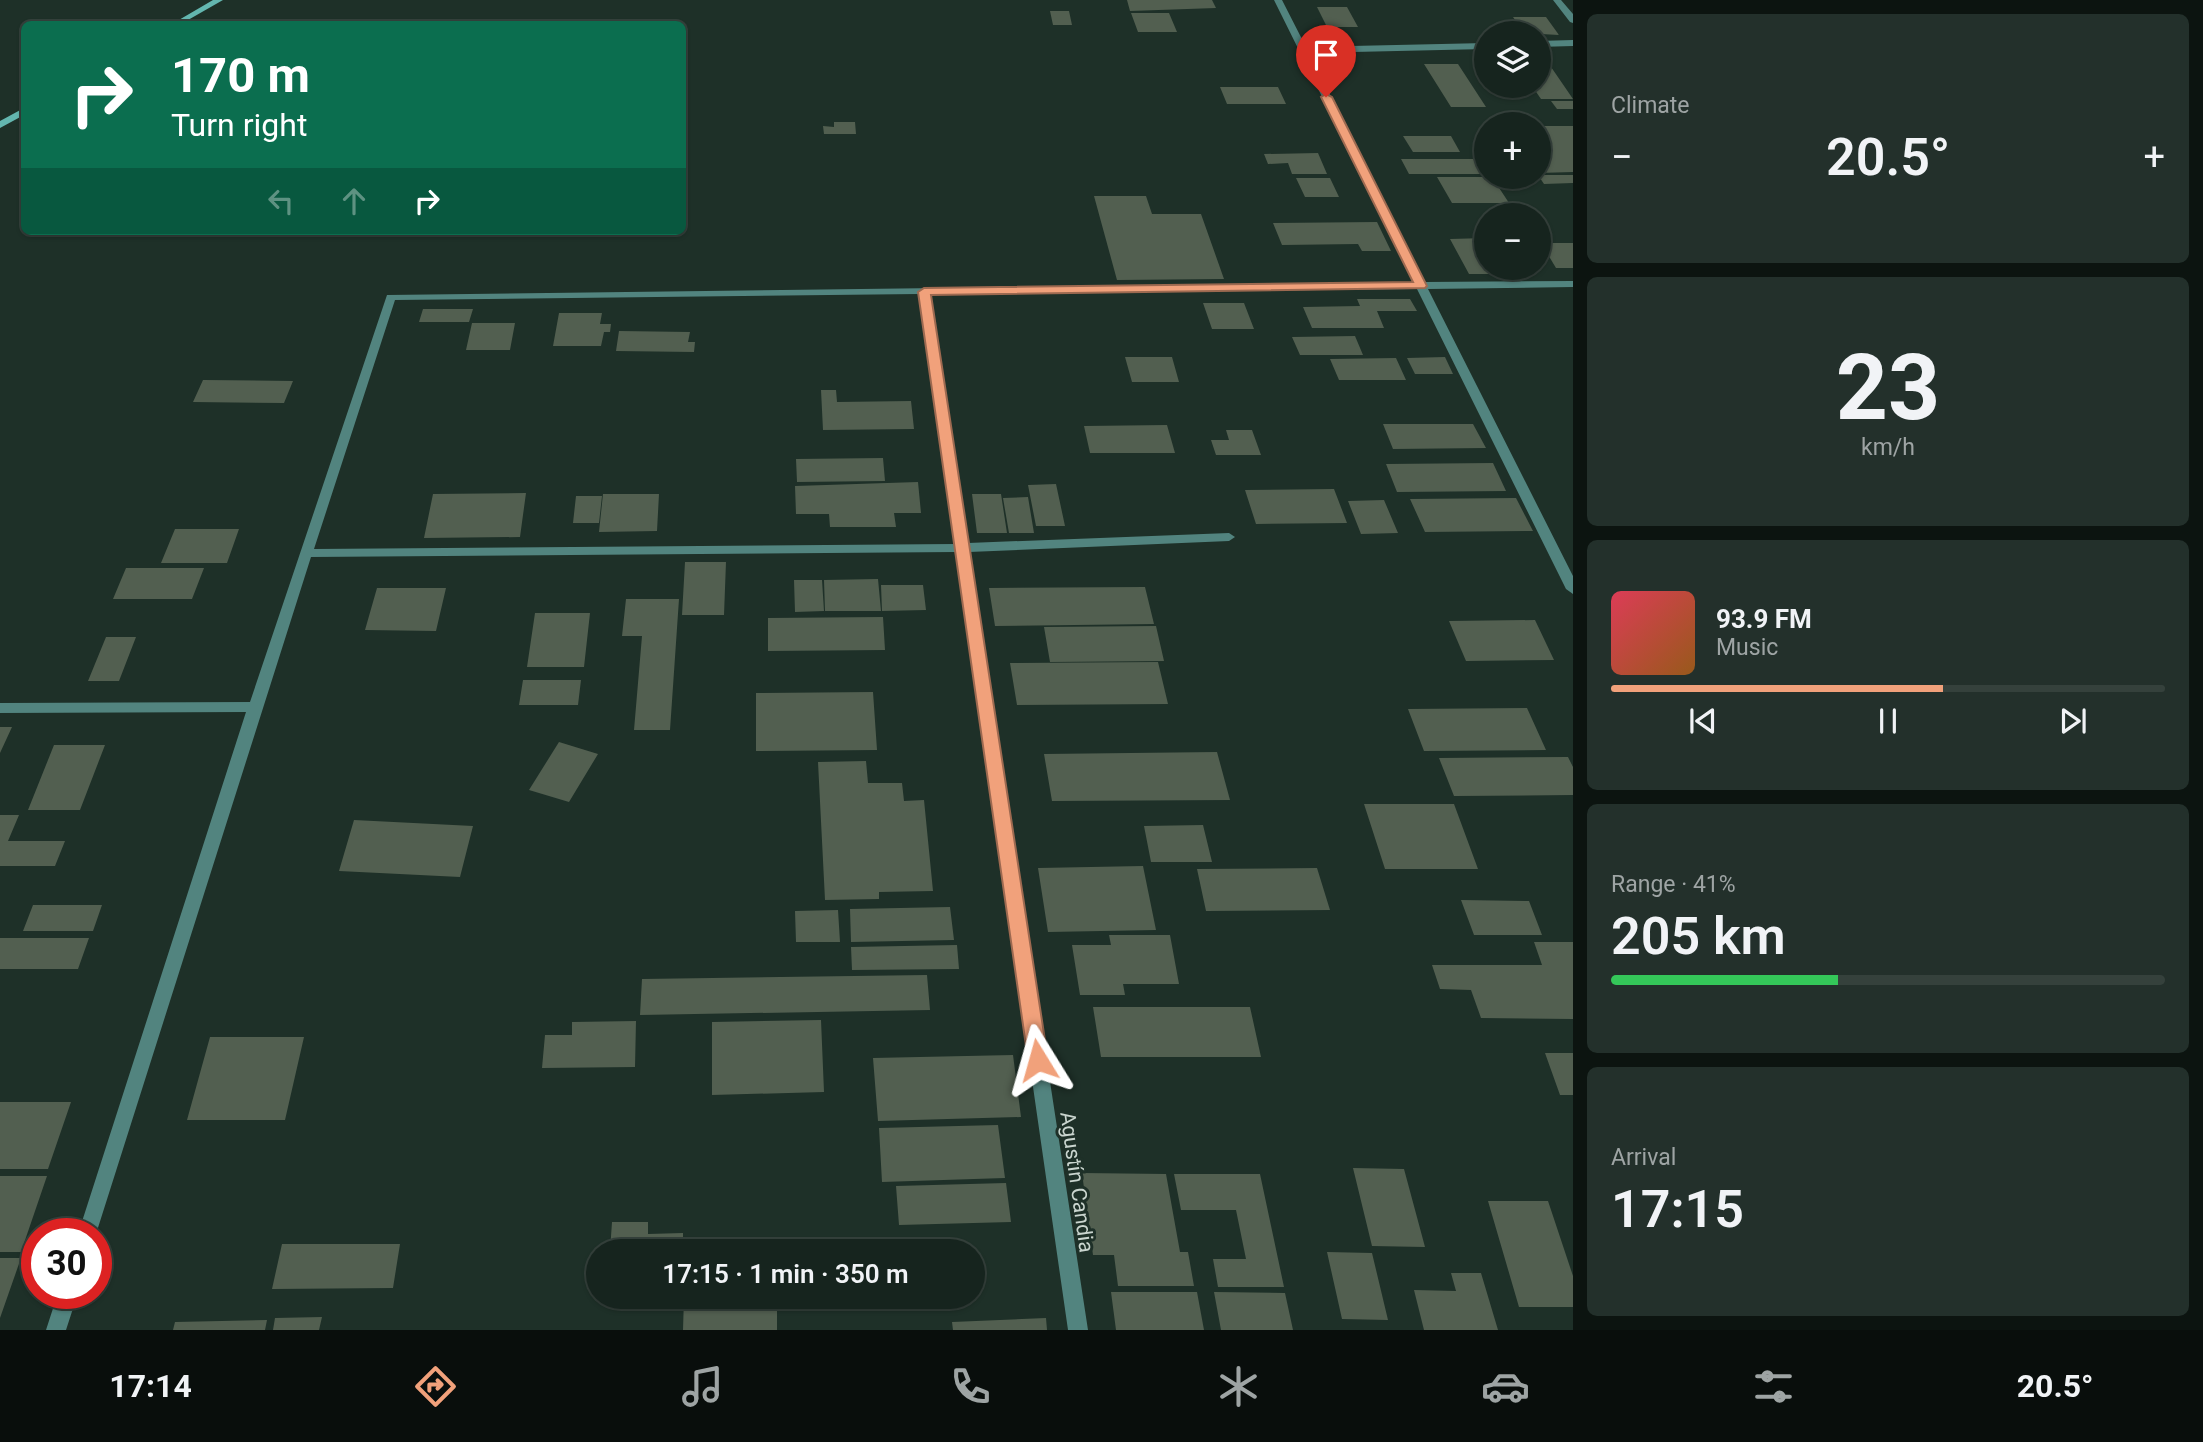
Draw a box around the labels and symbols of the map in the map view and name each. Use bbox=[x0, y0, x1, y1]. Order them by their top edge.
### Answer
pin bbox=[1296, 25, 1356, 97]
position arrow bbox=[1001, 1023, 1075, 1097]
street label: Agustín Candia bbox=[1055, 1110, 1099, 1254]
speed limit sign: 30 bbox=[21, 1218, 112, 1309]

